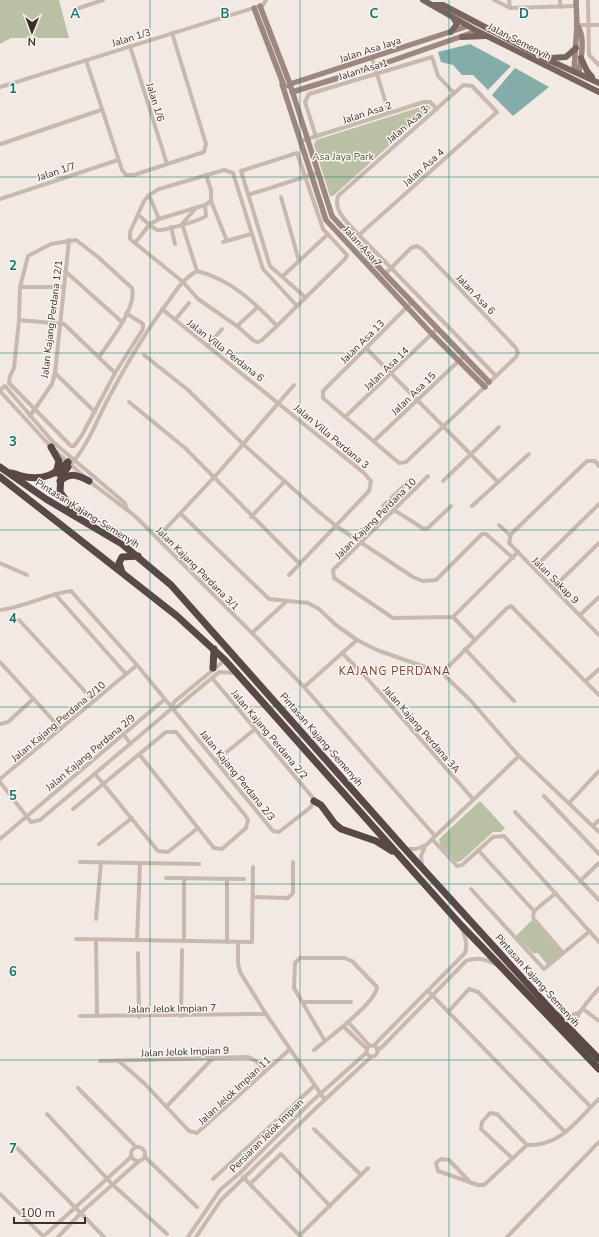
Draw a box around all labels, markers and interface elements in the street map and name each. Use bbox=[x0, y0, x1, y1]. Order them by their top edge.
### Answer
text: A bbox=[70, 5, 80, 23]
text: B bbox=[221, 5, 230, 23]
text: C bbox=[370, 5, 379, 23]
text: D bbox=[519, 5, 529, 23]
north arrow bbox=[12, 12, 52, 52]
street label: Jalan Semenyih bbox=[485, 19, 554, 64]
street label: Jalan 1/3 bbox=[109, 25, 152, 51]
street label: Jalan Asa Jaya bbox=[337, 33, 403, 67]
text: N bbox=[28, 34, 36, 49]
street label: Jalan Asa 1 bbox=[336, 56, 390, 84]
text: 1 bbox=[9, 80, 17, 98]
street label: Jalan 1/6 bbox=[142, 80, 168, 123]
street label: Jalan Asa 2 bbox=[340, 98, 394, 128]
street label: Jalan Asa 3 bbox=[383, 103, 431, 147]
street label: Jalan Asa 4 bbox=[399, 145, 447, 191]
park label: Asa Jaya Park bbox=[312, 150, 375, 164]
street label: Jalan 1/7 bbox=[34, 159, 77, 185]
street label: Jalan Asa 7 bbox=[339, 223, 385, 270]
text: 2 bbox=[9, 257, 17, 275]
street label: Jalan Kajang Perdana 12/1 bbox=[38, 259, 66, 380]
street label: Jalan Asa 6 bbox=[452, 271, 498, 318]
street label: Jalan Villa Perdana 6 bbox=[183, 316, 267, 385]
street label: Jalan Asa 13 bbox=[337, 317, 388, 368]
street label: Jalan Asa 14 bbox=[361, 344, 412, 394]
street label: Jalan Asa 15 bbox=[388, 369, 439, 419]
street label: Jalan Villa Perdana 3 bbox=[290, 401, 372, 472]
text: 3 bbox=[9, 433, 17, 451]
street label: Jalan Kajang Perdana 10 bbox=[331, 475, 420, 563]
street label: Pintasan Kajang-Semenyih bbox=[33, 476, 142, 552]
street label: Jalan Kajang Perdana 3/1 bbox=[152, 523, 242, 614]
street label: Jalan Sakap 9 bbox=[528, 553, 582, 607]
text: 4 bbox=[9, 610, 17, 628]
district label: KAJANG PERDANA bbox=[339, 664, 451, 679]
street label: Jalan Kajang Perdana 2/10 bbox=[8, 678, 109, 766]
street label: Jalan Kajang Perdana 3A bbox=[379, 682, 463, 777]
street label: Jalan Kajang Perdana 2/2 bbox=[227, 686, 311, 782]
street label: Pintasan Kajang-Semenyih bbox=[276, 690, 366, 790]
street label: Jalan Kajang Perdana 2/9 bbox=[42, 711, 138, 795]
street label: Jalan Kajang Perdana 2/3 bbox=[196, 727, 278, 824]
text: 5 bbox=[9, 787, 17, 805]
street label: Pintasan Kajang-Semenyih bbox=[492, 931, 583, 1030]
text: 6 bbox=[9, 963, 17, 981]
street label: Jalan Jelok Impian 7 bbox=[127, 1001, 216, 1017]
street label: Jalan Jelok Impian 9 bbox=[140, 1043, 229, 1061]
street label: Jalan Jelok Impian 11 bbox=[195, 1053, 274, 1129]
street label: Persiaran Jelok Impian bbox=[227, 1096, 307, 1176]
text: 7 bbox=[9, 1140, 17, 1158]
scale bar bbox=[14, 1199, 85, 1225]
text: 100 m bbox=[20, 1205, 55, 1221]

